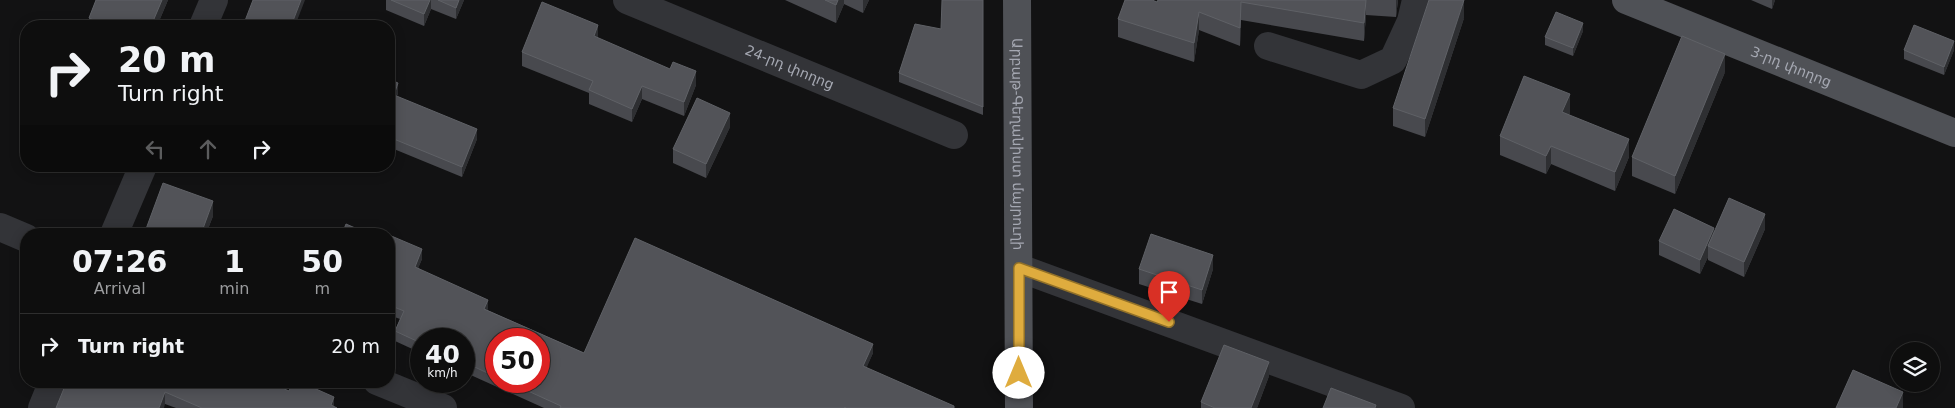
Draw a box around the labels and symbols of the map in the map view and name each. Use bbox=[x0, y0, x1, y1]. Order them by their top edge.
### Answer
street label: Արբաթ-Գեղանիստ մայրուղի bbox=[1009, 38, 1026, 250]
street label: 24-րդ փողոց bbox=[743, 42, 836, 93]
street label: 3-րդ փողոց bbox=[1748, 43, 1834, 90]
pin bbox=[1148, 271, 1190, 322]
speed limit sign: 50 bbox=[485, 328, 550, 393]
position arrow bbox=[992, 346, 1044, 398]

